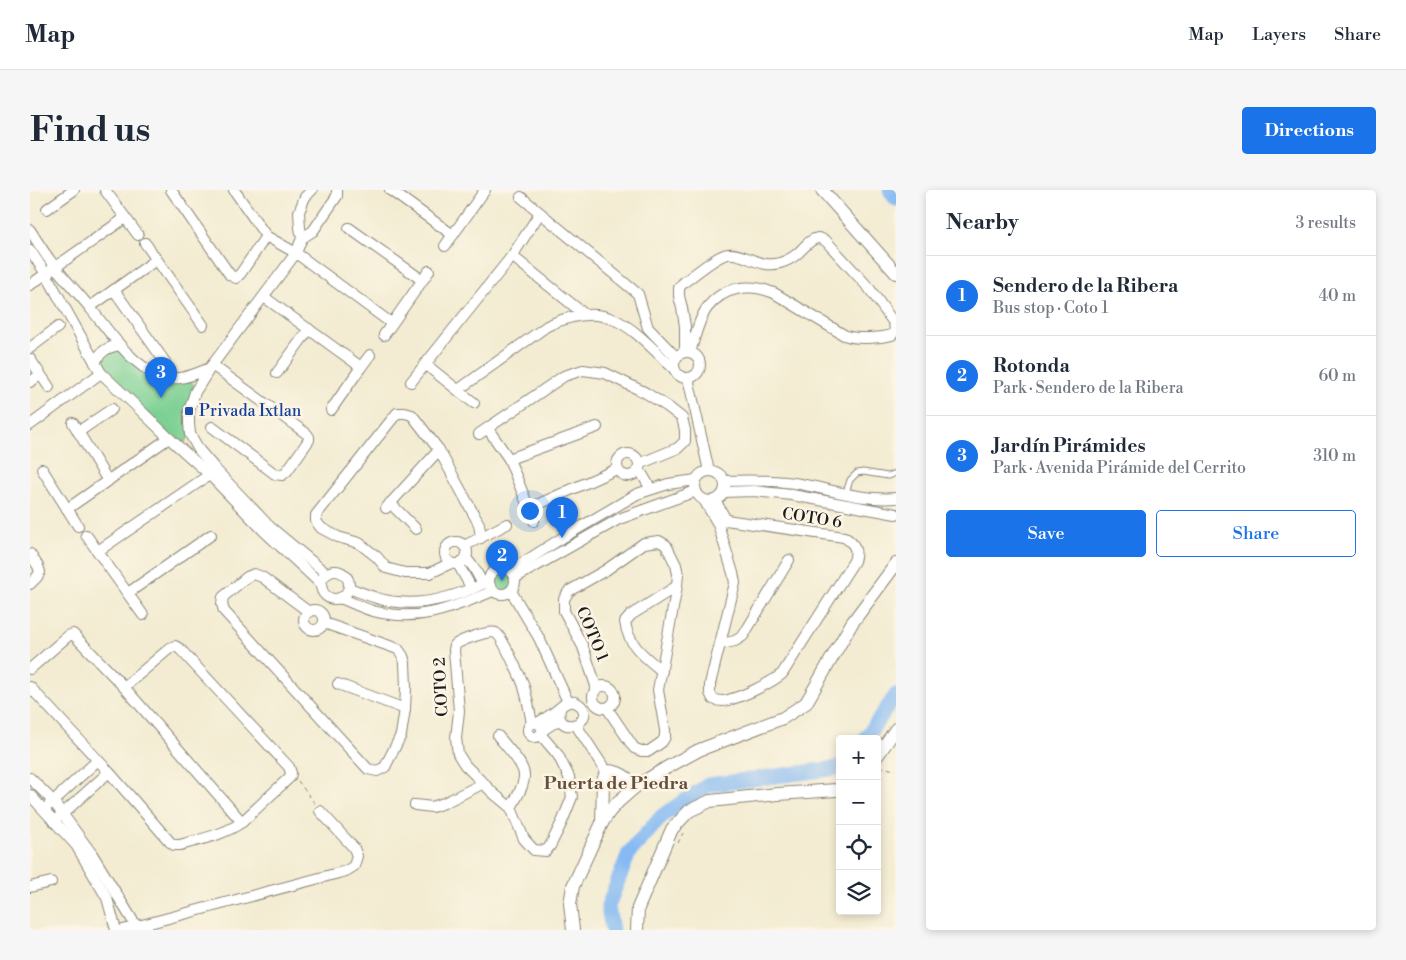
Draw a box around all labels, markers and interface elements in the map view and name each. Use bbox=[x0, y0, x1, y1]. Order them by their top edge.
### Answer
text: Map bbox=[25, 20, 75, 50]
text: Map bbox=[1189, 23, 1224, 46]
text: Layers bbox=[1252, 23, 1306, 46]
text: Share bbox=[1334, 23, 1381, 46]
button: Directions bbox=[1242, 107, 1376, 154]
text: Find us bbox=[30, 109, 150, 152]
text: Nearby bbox=[946, 210, 1019, 236]
text: 3 results bbox=[1295, 213, 1356, 233]
text: Sendero de la Ribera bbox=[993, 274, 1178, 298]
text: 1 bbox=[958, 286, 966, 306]
text: 40 m bbox=[1319, 286, 1356, 306]
text: Bus stop · Coto 1 bbox=[993, 298, 1108, 318]
text: Rotonda bbox=[993, 354, 1070, 378]
pin: 3 bbox=[145, 357, 177, 398]
text: 2 bbox=[957, 366, 967, 386]
text: 60 m bbox=[1318, 366, 1356, 386]
text: Park · Sendero de la Ribera bbox=[993, 378, 1184, 398]
place label: Privada Ixtlan bbox=[199, 401, 302, 421]
marker: Privada Ixtlan bbox=[183, 405, 195, 417]
text: Jardín Pirámides bbox=[993, 434, 1146, 458]
text: 3 bbox=[957, 446, 967, 466]
text: 310 m bbox=[1313, 446, 1356, 466]
text: Park · Avenida Pirámide del Cerrito bbox=[993, 458, 1246, 478]
pin: 1 bbox=[546, 497, 578, 538]
your location bbox=[517, 498, 543, 524]
street label: COTO 6 bbox=[781, 503, 844, 533]
button: Save bbox=[946, 510, 1146, 557]
button: Share bbox=[1156, 510, 1356, 557]
pin: 2 bbox=[486, 540, 518, 581]
street label: COTO 1 bbox=[572, 604, 612, 664]
street label: COTO 2 bbox=[429, 657, 453, 717]
map controls bbox=[836, 735, 881, 915]
button: + bbox=[836, 735, 881, 780]
district label: Puerta de Piedra bbox=[544, 772, 689, 795]
button: − bbox=[836, 780, 881, 825]
button: locate bbox=[836, 825, 881, 870]
button: layers bbox=[836, 870, 881, 915]

